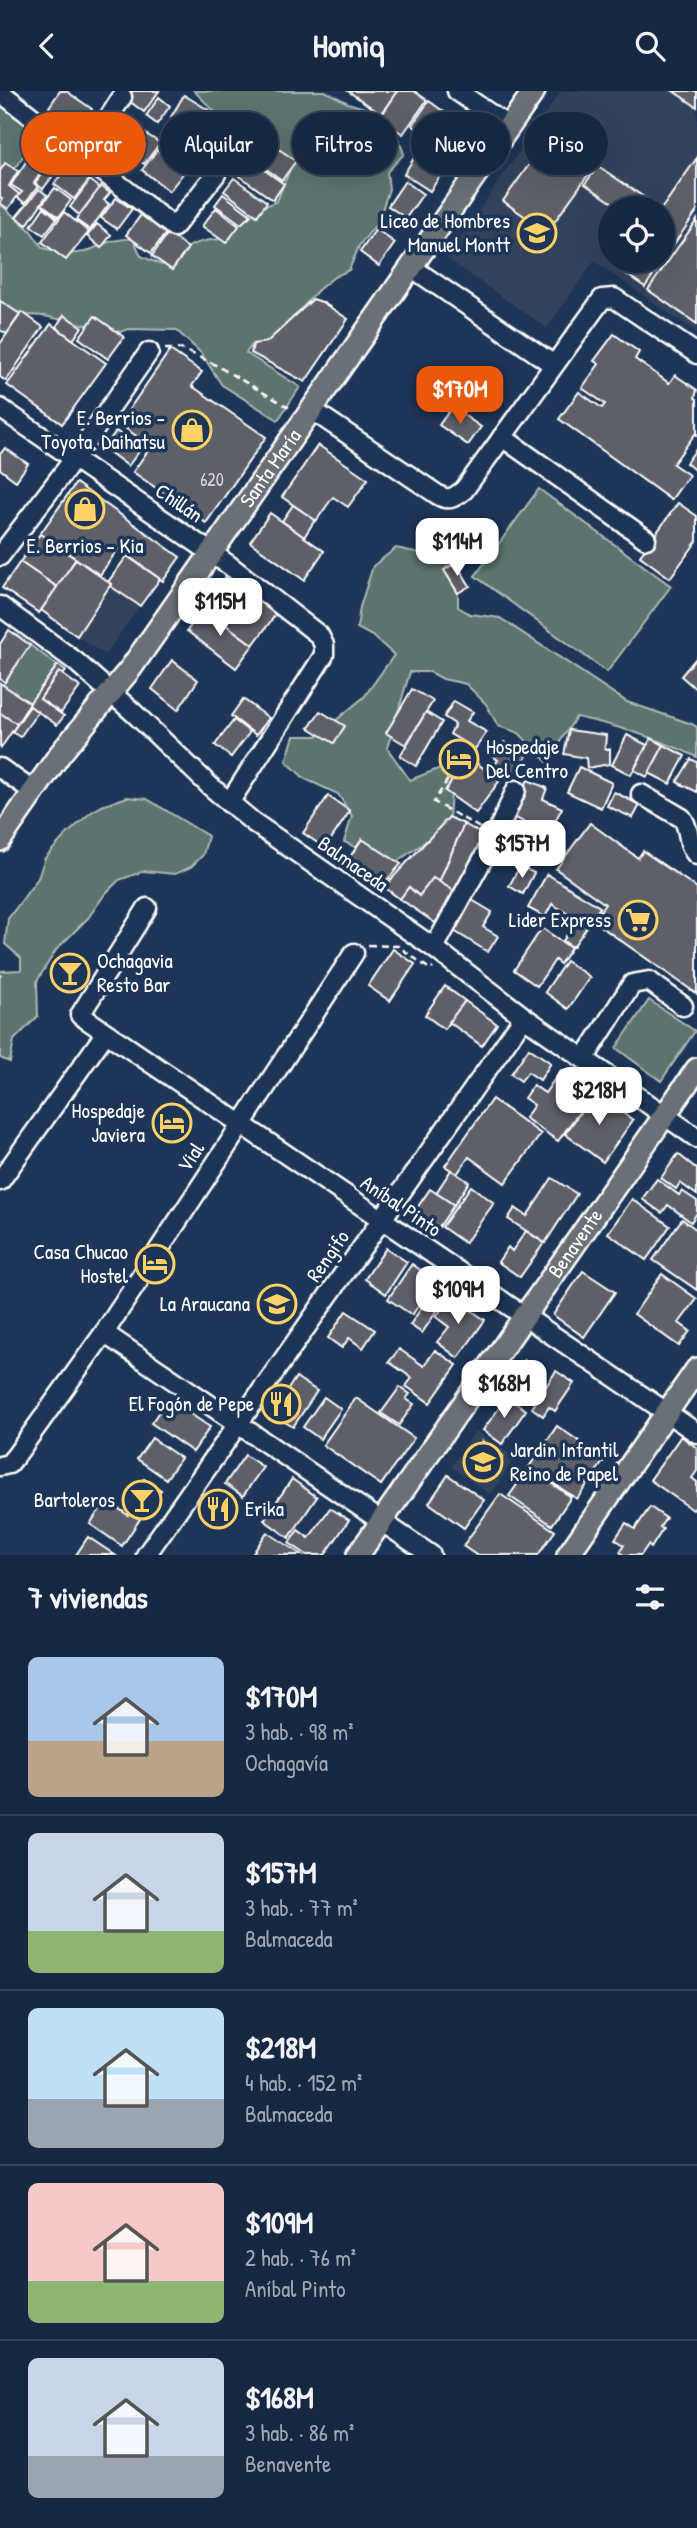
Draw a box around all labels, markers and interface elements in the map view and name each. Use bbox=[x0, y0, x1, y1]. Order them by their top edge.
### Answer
text: Homiq bbox=[313, 24, 384, 67]
icon: back bbox=[28, 27, 66, 65]
icon: search bbox=[631, 27, 669, 65]
chip: Comprar bbox=[21, 112, 146, 175]
chip: Alquilar bbox=[160, 112, 278, 175]
chip: Filtros bbox=[292, 112, 397, 175]
chip: Nuevo bbox=[411, 112, 510, 175]
chip: Piso bbox=[524, 112, 608, 175]
map controls bbox=[598, 196, 675, 273]
button: locate bbox=[598, 196, 675, 273]
place label: Liceo de Hombres Manuel Montt bbox=[381, 206, 511, 259]
school or university icon: Liceo de Hombres Manuel Montt bbox=[516, 212, 558, 254]
pin: $170M bbox=[411, 367, 509, 426]
text: $170M bbox=[432, 373, 488, 404]
place label: E. Berrios - Toyota, Daihatsu bbox=[41, 403, 166, 456]
shop icon: E. Berrios - Toyota, Daihatsu bbox=[171, 409, 213, 451]
street label: Santa María bbox=[233, 423, 308, 513]
house number: 620 bbox=[200, 467, 224, 492]
street label: Chillán bbox=[150, 476, 209, 529]
shop icon: E. Berrios - Kia bbox=[64, 488, 106, 530]
pin: $114M bbox=[408, 519, 506, 578]
text: $114M bbox=[432, 525, 482, 556]
place label: E. Berrios - Kia bbox=[26, 531, 144, 560]
pin: $115M bbox=[171, 579, 269, 638]
text: $115M bbox=[194, 585, 246, 616]
place label: Hospedaje Del Centro bbox=[486, 732, 568, 785]
hotel icon: Hospedaje Del Centro bbox=[438, 738, 480, 780]
pin: $157M bbox=[473, 821, 571, 880]
text: $157M bbox=[495, 827, 549, 858]
street label: Balmaceda bbox=[312, 829, 394, 898]
supermarket icon: Lider Express bbox=[617, 899, 659, 941]
place label: Lider Express bbox=[509, 905, 611, 934]
place label: Ochagavia Resto Bar bbox=[97, 946, 173, 999]
bar icon: Ochagavia Resto Bar bbox=[49, 952, 91, 994]
pin: $218M bbox=[550, 1067, 648, 1127]
text: $218M bbox=[572, 1074, 626, 1105]
place label: Hospedaje Javiera bbox=[72, 1096, 145, 1149]
hotel icon: Hospedaje Javiera bbox=[151, 1102, 193, 1144]
street label: Vial bbox=[170, 1136, 211, 1177]
street label: Aníbal Pinto bbox=[355, 1168, 447, 1243]
street label: Benavente bbox=[541, 1203, 609, 1284]
street label: Rengifo bbox=[299, 1224, 356, 1288]
place label: Casa Chucao Hostel bbox=[34, 1237, 128, 1290]
hotel icon: Casa Chucao Hostel bbox=[134, 1243, 176, 1285]
pin: $109M bbox=[409, 1267, 507, 1326]
text: $109M bbox=[432, 1273, 484, 1304]
school or university icon: La Araucana bbox=[256, 1283, 298, 1325]
place label: La Araucana bbox=[160, 1289, 250, 1318]
pin: $168M bbox=[455, 1361, 553, 1420]
text: $168M bbox=[478, 1367, 530, 1398]
restaurant icon: El Fogón de Pepe bbox=[260, 1383, 302, 1425]
place label: El Fogón de Pepe bbox=[129, 1389, 254, 1418]
place label: Jardin Infantil Reino de Papel bbox=[510, 1435, 619, 1488]
school or university icon: Jardin Infantil Reino de Papel bbox=[462, 1441, 504, 1483]
bar icon: Bartoleros bbox=[121, 1479, 163, 1521]
place label: Bartoleros bbox=[34, 1485, 115, 1514]
restaurant icon: Erika bbox=[197, 1488, 239, 1530]
place label: Erika bbox=[245, 1494, 284, 1523]
text: 7 viviendas bbox=[28, 1577, 148, 1617]
icon: filters bbox=[631, 1578, 669, 1616]
text: $170M bbox=[245, 1676, 317, 1716]
icon: home bbox=[84, 1685, 168, 1769]
text: 3 hab. · 98 m² bbox=[245, 1716, 353, 1747]
text: Ochagavía bbox=[245, 1747, 328, 1778]
text: $157M bbox=[245, 1852, 317, 1892]
icon: home bbox=[84, 1861, 168, 1945]
text: 3 hab. · 77 m² bbox=[245, 1892, 358, 1923]
text: Balmaceda bbox=[245, 1923, 333, 1954]
text: $218M bbox=[245, 2027, 316, 2067]
icon: home bbox=[84, 2036, 168, 2120]
text: 4 hab. · 152 m² bbox=[245, 2067, 362, 2098]
text: Balmaceda bbox=[245, 2098, 333, 2129]
text: $109M bbox=[245, 2202, 313, 2242]
icon: home bbox=[84, 2211, 168, 2295]
text: 2 hab. · 76 m² bbox=[245, 2242, 356, 2273]
text: Aníbal Pinto bbox=[245, 2273, 345, 2304]
text: $168M bbox=[245, 2377, 314, 2417]
icon: home bbox=[84, 2386, 168, 2470]
text: 3 hab. · 86 m² bbox=[245, 2417, 354, 2448]
text: Benavente bbox=[245, 2448, 331, 2479]

